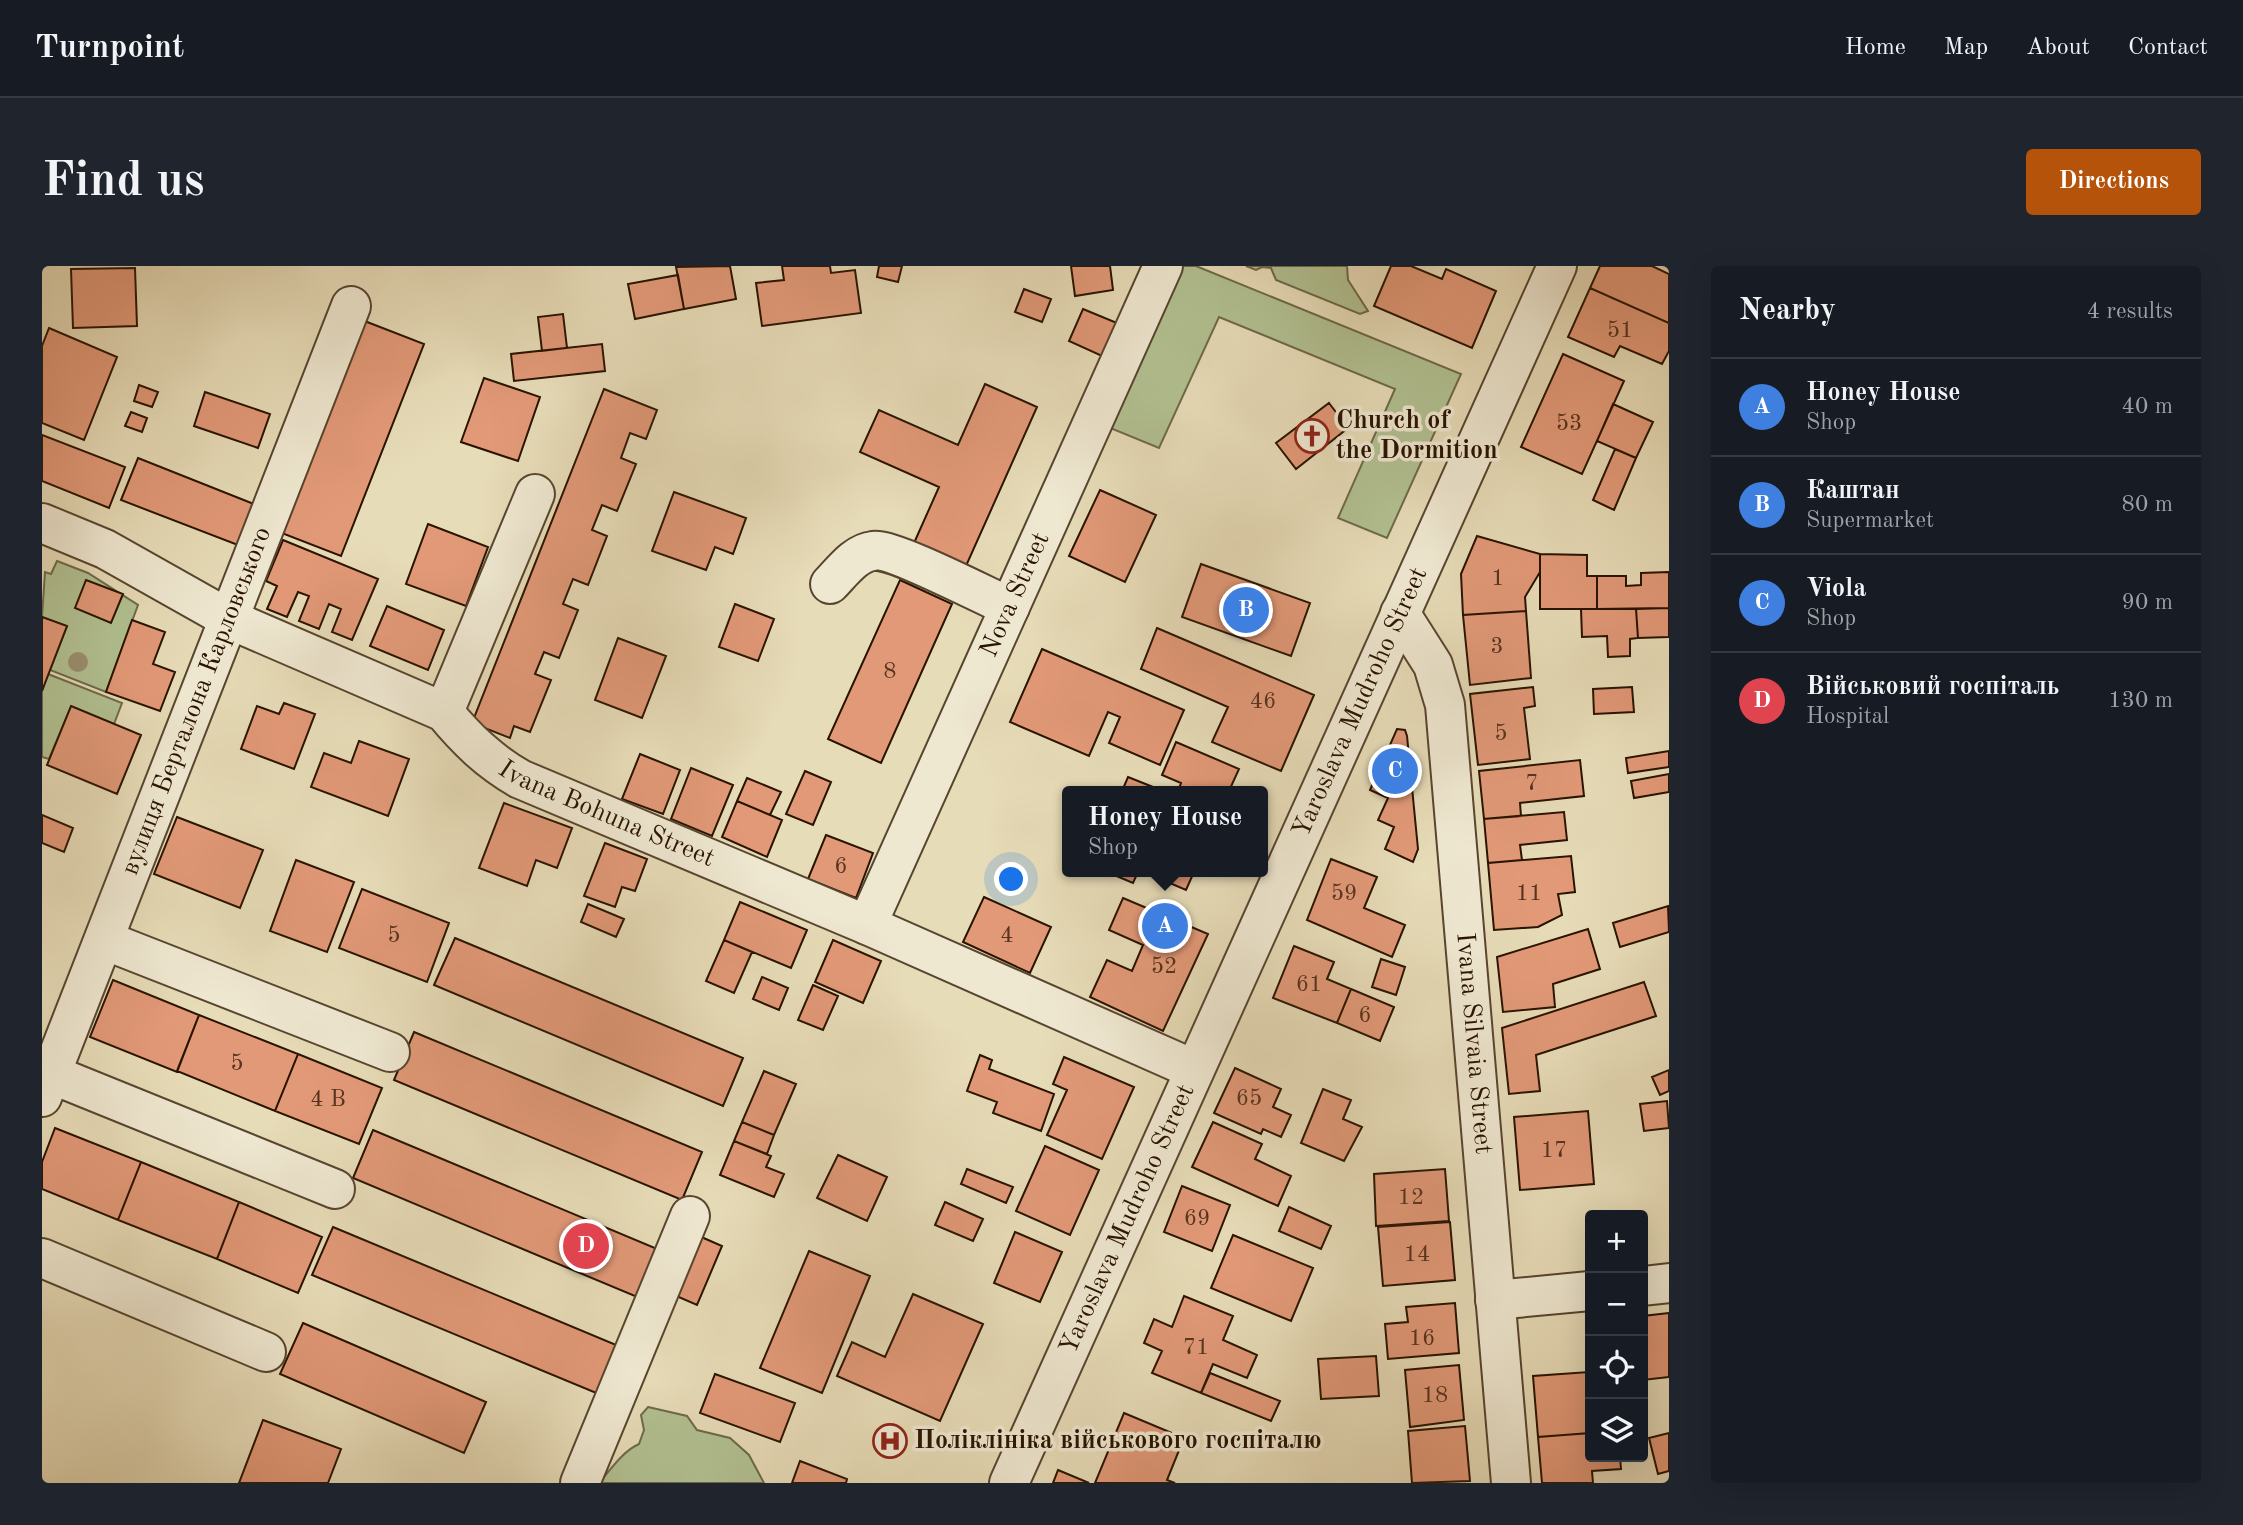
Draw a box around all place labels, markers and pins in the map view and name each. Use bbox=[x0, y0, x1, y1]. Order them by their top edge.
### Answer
place label: Church of the Dormition bbox=[1336, 408, 1498, 464]
church icon: Church of the Dormition bbox=[1293, 417, 1331, 455]
pin: B bbox=[1223, 584, 1269, 636]
pin: C bbox=[1372, 745, 1418, 797]
pin: A bbox=[1142, 900, 1188, 952]
pin: D bbox=[563, 1220, 609, 1272]
hospital icon: Поліклініка військового госпіталю bbox=[871, 1422, 909, 1460]
place label: Поліклініка військового госпіталю bbox=[914, 1428, 1322, 1454]

